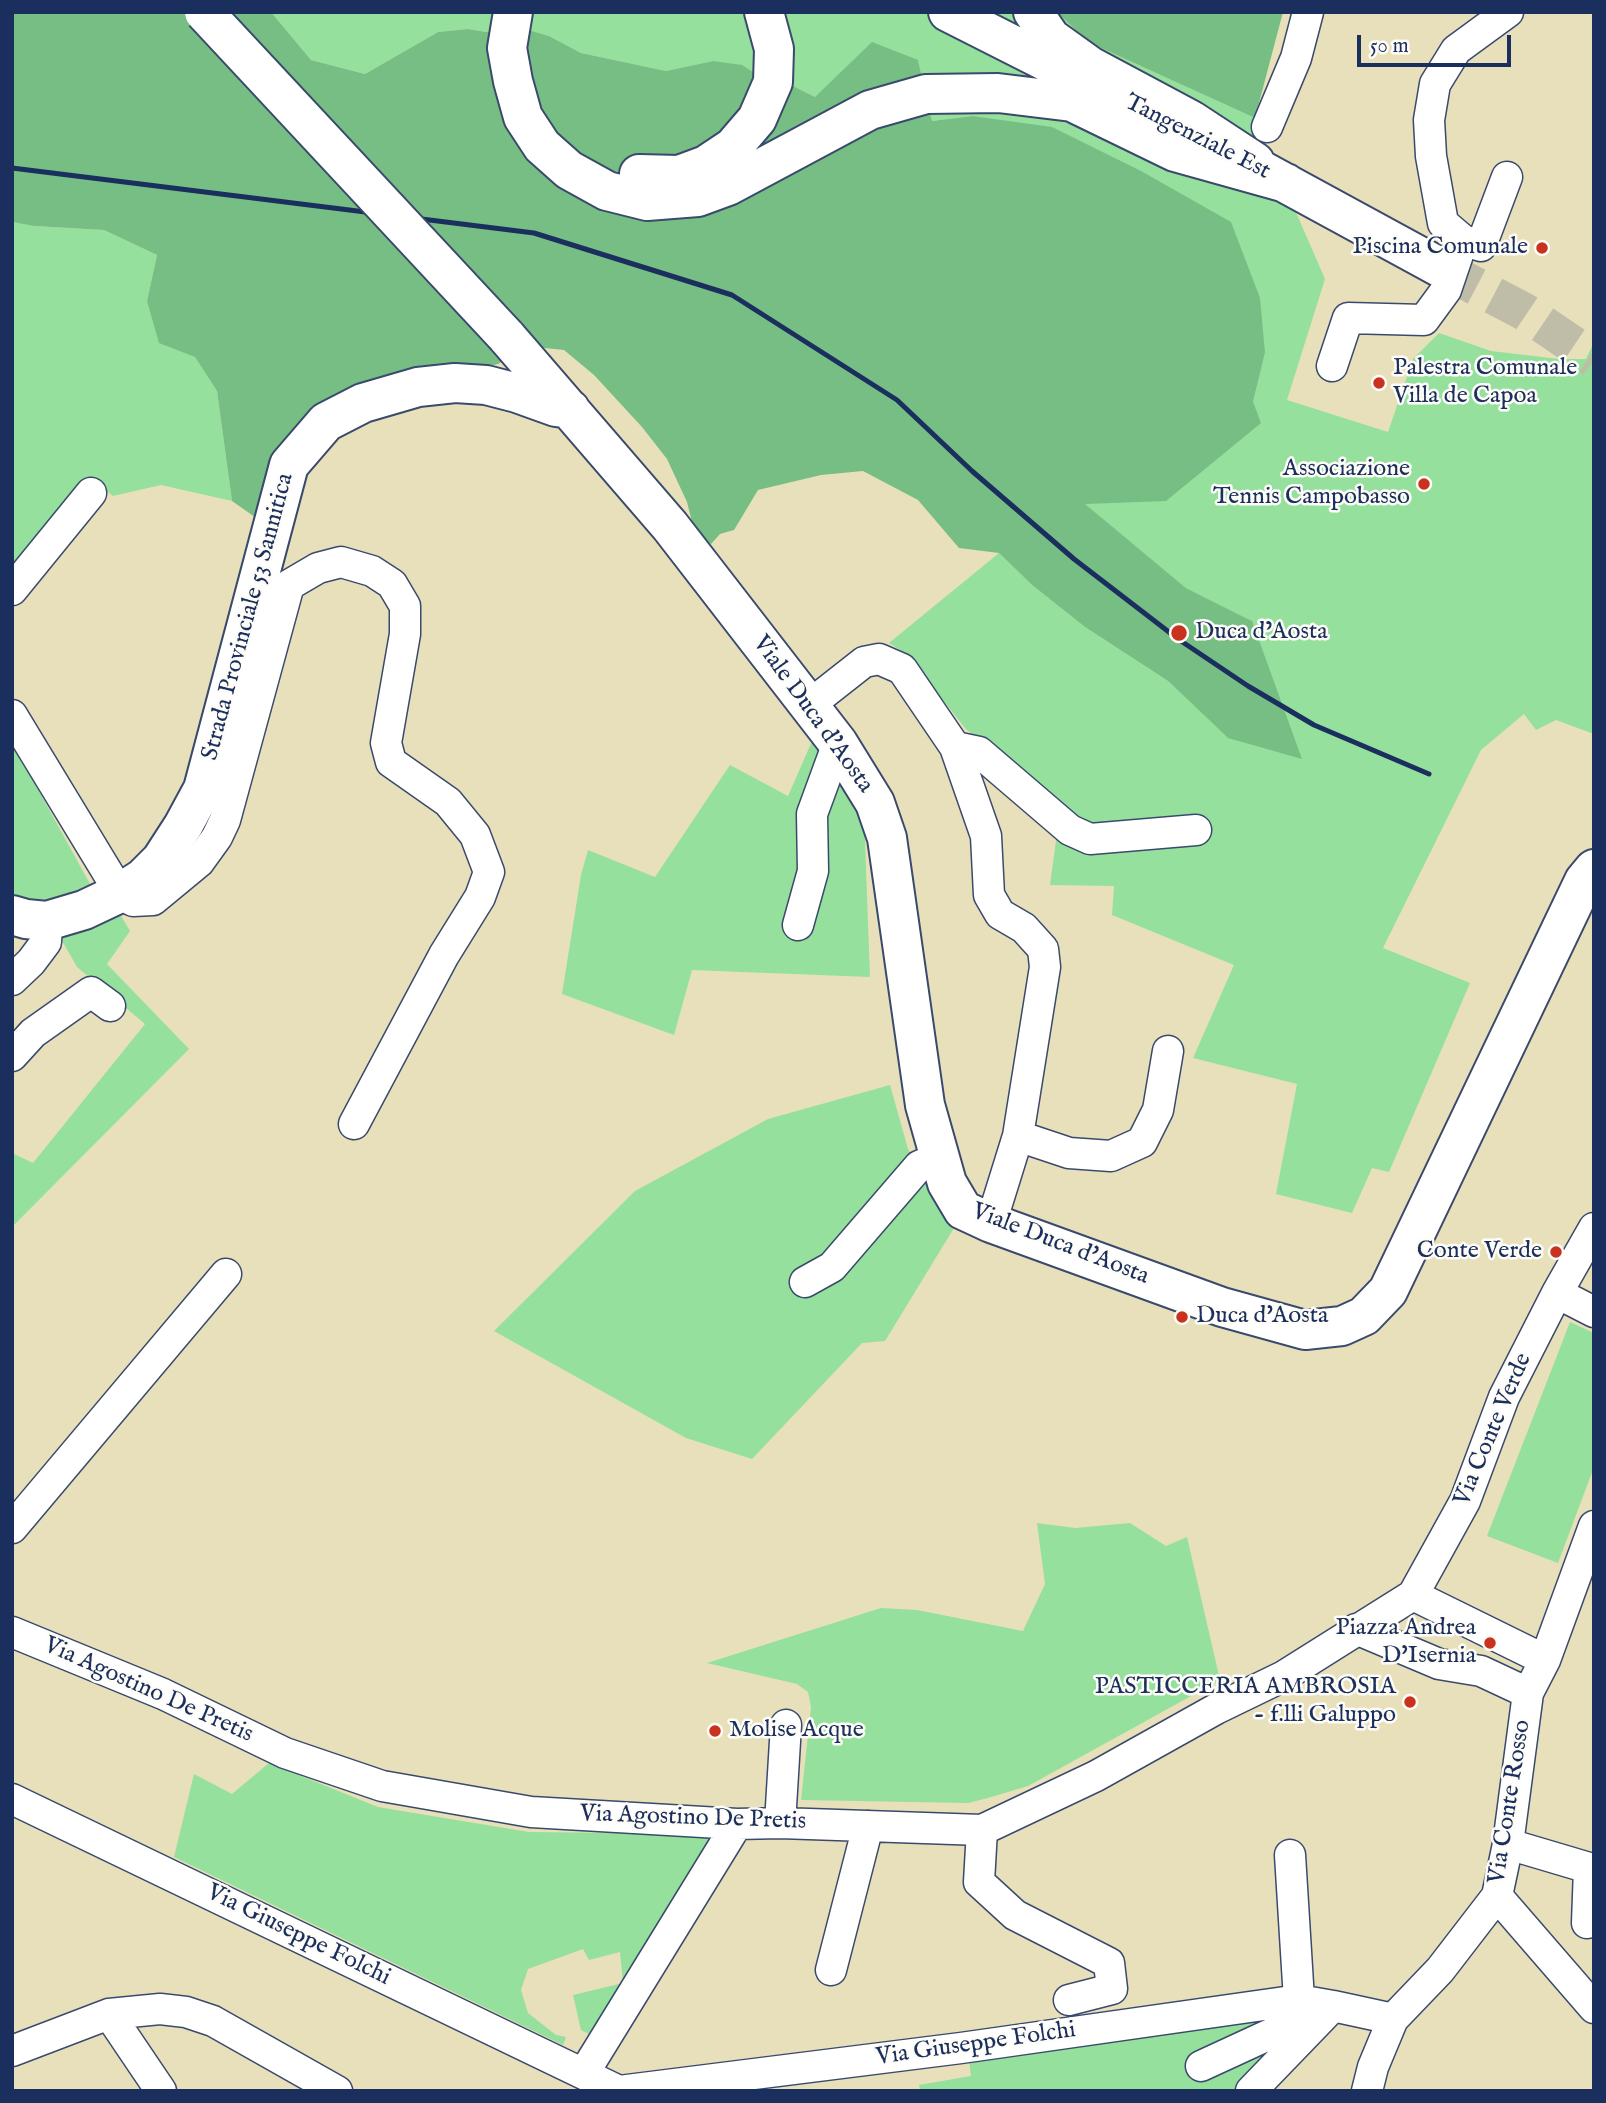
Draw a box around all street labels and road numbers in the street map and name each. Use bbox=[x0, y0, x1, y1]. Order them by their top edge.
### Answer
street label: Tangenziale Est bbox=[1119, 89, 1275, 187]
street label: Strada Provinciale 53 Sannitica bbox=[197, 470, 301, 764]
street label: Viale Duca d'Aosta bbox=[745, 631, 879, 799]
street label: Viale Duca d'Aosta bbox=[967, 1198, 1153, 1292]
street label: Via Conte Verde bbox=[1449, 1349, 1539, 1511]
street label: Via Agostino De Pretis bbox=[39, 1632, 257, 1750]
street label: Via Conte Rosso bbox=[1484, 1718, 1538, 1886]
street label: Via Agostino De Pretis bbox=[579, 1801, 807, 1837]
street label: Via Giuseppe Folchi bbox=[201, 1879, 395, 1993]
street label: Via Giuseppe Folchi bbox=[874, 2017, 1078, 2073]

